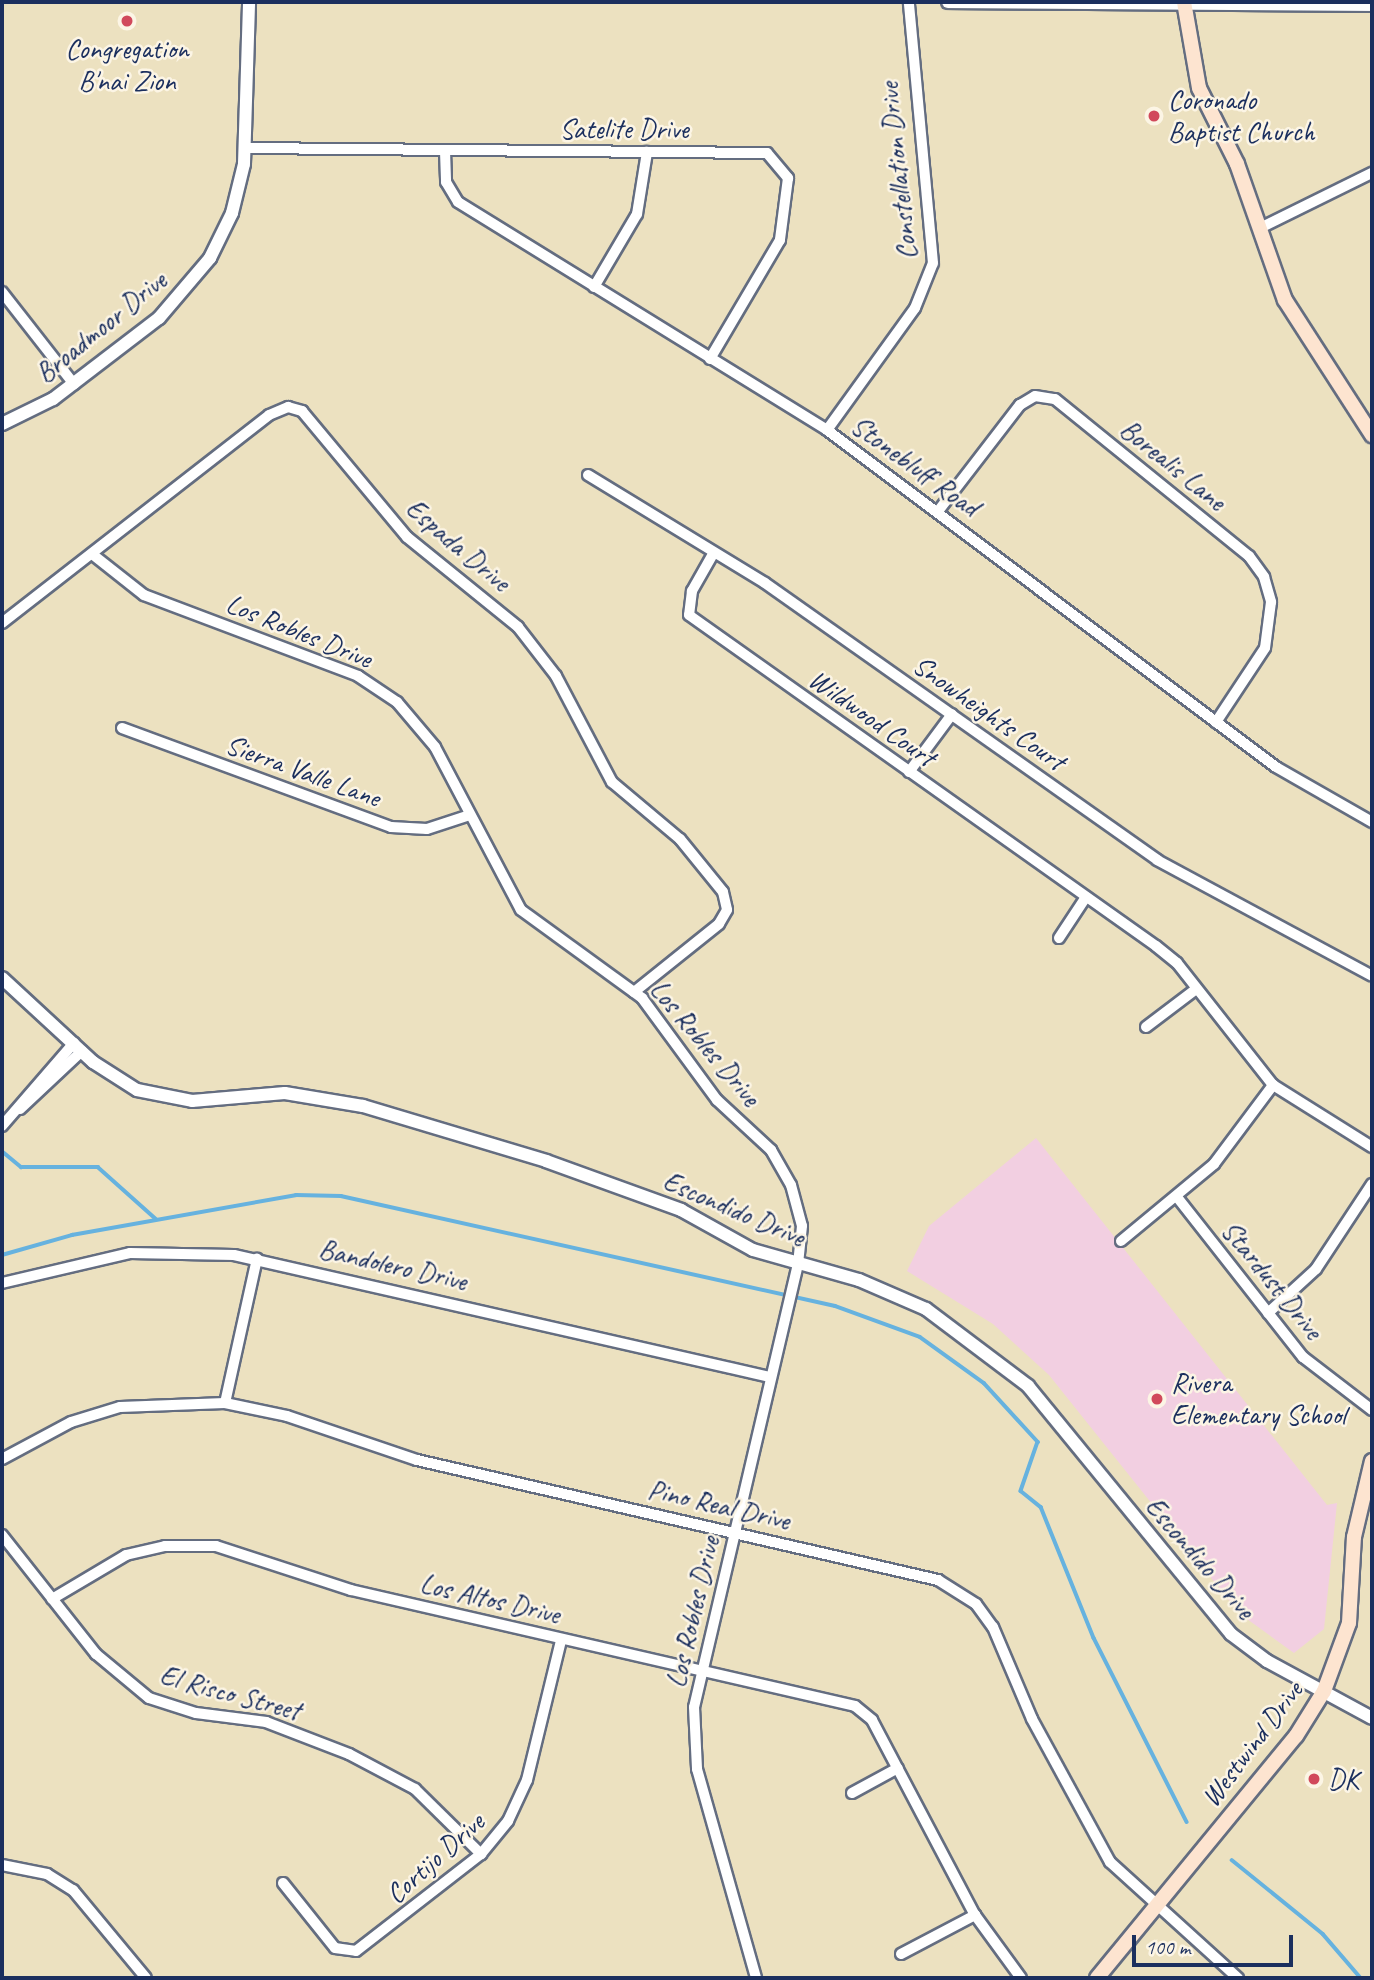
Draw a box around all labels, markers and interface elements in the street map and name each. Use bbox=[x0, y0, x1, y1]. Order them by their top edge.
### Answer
marker: Congregation B'nai Zion bbox=[119, 13, 135, 29]
place label: Congregation B'nai Zion bbox=[65, 32, 189, 98]
street label: Constellation Drive bbox=[872, 80, 924, 262]
place label: Coronado Baptist Church bbox=[1168, 83, 1316, 149]
marker: Coronado Baptist Church bbox=[1146, 108, 1162, 124]
street label: Satelite Drive bbox=[559, 112, 689, 146]
street label: Broadmoor Drive bbox=[29, 264, 173, 390]
street label: Stonebluff Road bbox=[844, 408, 986, 524]
street label: Borealis Lane bbox=[1113, 412, 1233, 518]
street label: Espada Drive bbox=[399, 491, 517, 599]
street label: Los Robles Drive bbox=[221, 586, 377, 676]
street label: Snowheights Court bbox=[906, 648, 1072, 778]
street label: Wildwood Court bbox=[802, 662, 942, 774]
street label: Sierra Valle Lane bbox=[221, 727, 385, 815]
street label: Los Robles Drive bbox=[642, 973, 768, 1113]
street label: Escondido Drive bbox=[658, 1164, 810, 1254]
street label: Stardust Drive bbox=[1214, 1214, 1330, 1346]
street label: Bandolero Drive bbox=[316, 1232, 470, 1298]
place label: Rivera Elementary School bbox=[1171, 1366, 1346, 1432]
marker: Rivera Elementary School bbox=[1149, 1391, 1165, 1407]
street label: Pino Real Drive bbox=[645, 1472, 793, 1538]
street label: Escondido Drive bbox=[1138, 1490, 1262, 1626]
street label: Los Robles Drive bbox=[659, 1533, 727, 1691]
street label: Los Altos Drive bbox=[417, 1567, 563, 1631]
street label: El Risco Street bbox=[156, 1658, 304, 1728]
street label: Westwind Drive bbox=[1194, 1674, 1310, 1814]
place label: DK bbox=[1328, 1762, 1358, 1796]
marker: DK bbox=[1306, 1771, 1322, 1787]
street label: Cortijo Drive bbox=[379, 1805, 491, 1911]
scale bar bbox=[1136, 1920, 1297, 1964]
text: 100 m bbox=[1145, 1934, 1190, 1960]

